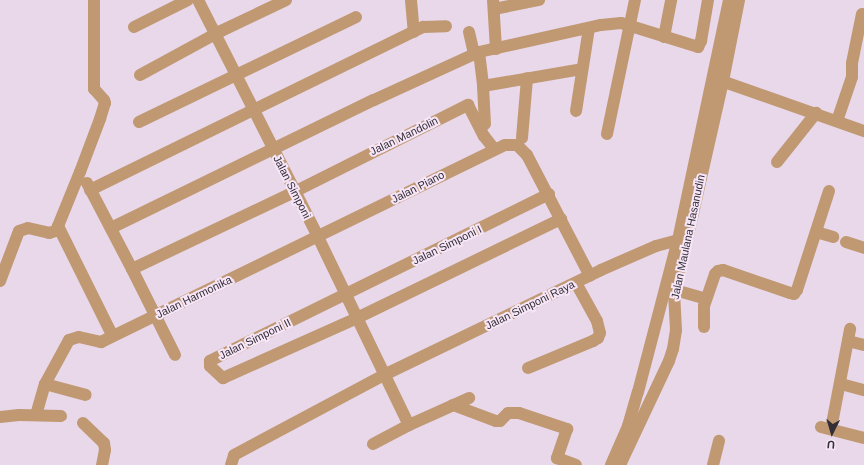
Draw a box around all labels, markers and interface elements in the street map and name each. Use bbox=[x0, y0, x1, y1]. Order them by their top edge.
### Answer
street label: Jalan Mandolin bbox=[368, 114, 440, 158]
street label: Jalan Simponi bbox=[270, 153, 314, 221]
street label: Jalan Piano bbox=[389, 168, 447, 206]
street label: Jalan Maulana Hasanudin bbox=[668, 173, 708, 301]
street label: Jalan Simponi I bbox=[410, 223, 484, 267]
street label: Jalan Harmonika bbox=[154, 273, 234, 321]
street label: Jalan Simponi Raya bbox=[483, 278, 577, 332]
street label: Jalan Simponi II bbox=[217, 316, 293, 362]
north arrow bbox=[812, 413, 852, 453]
text: U bbox=[826, 439, 835, 451]

